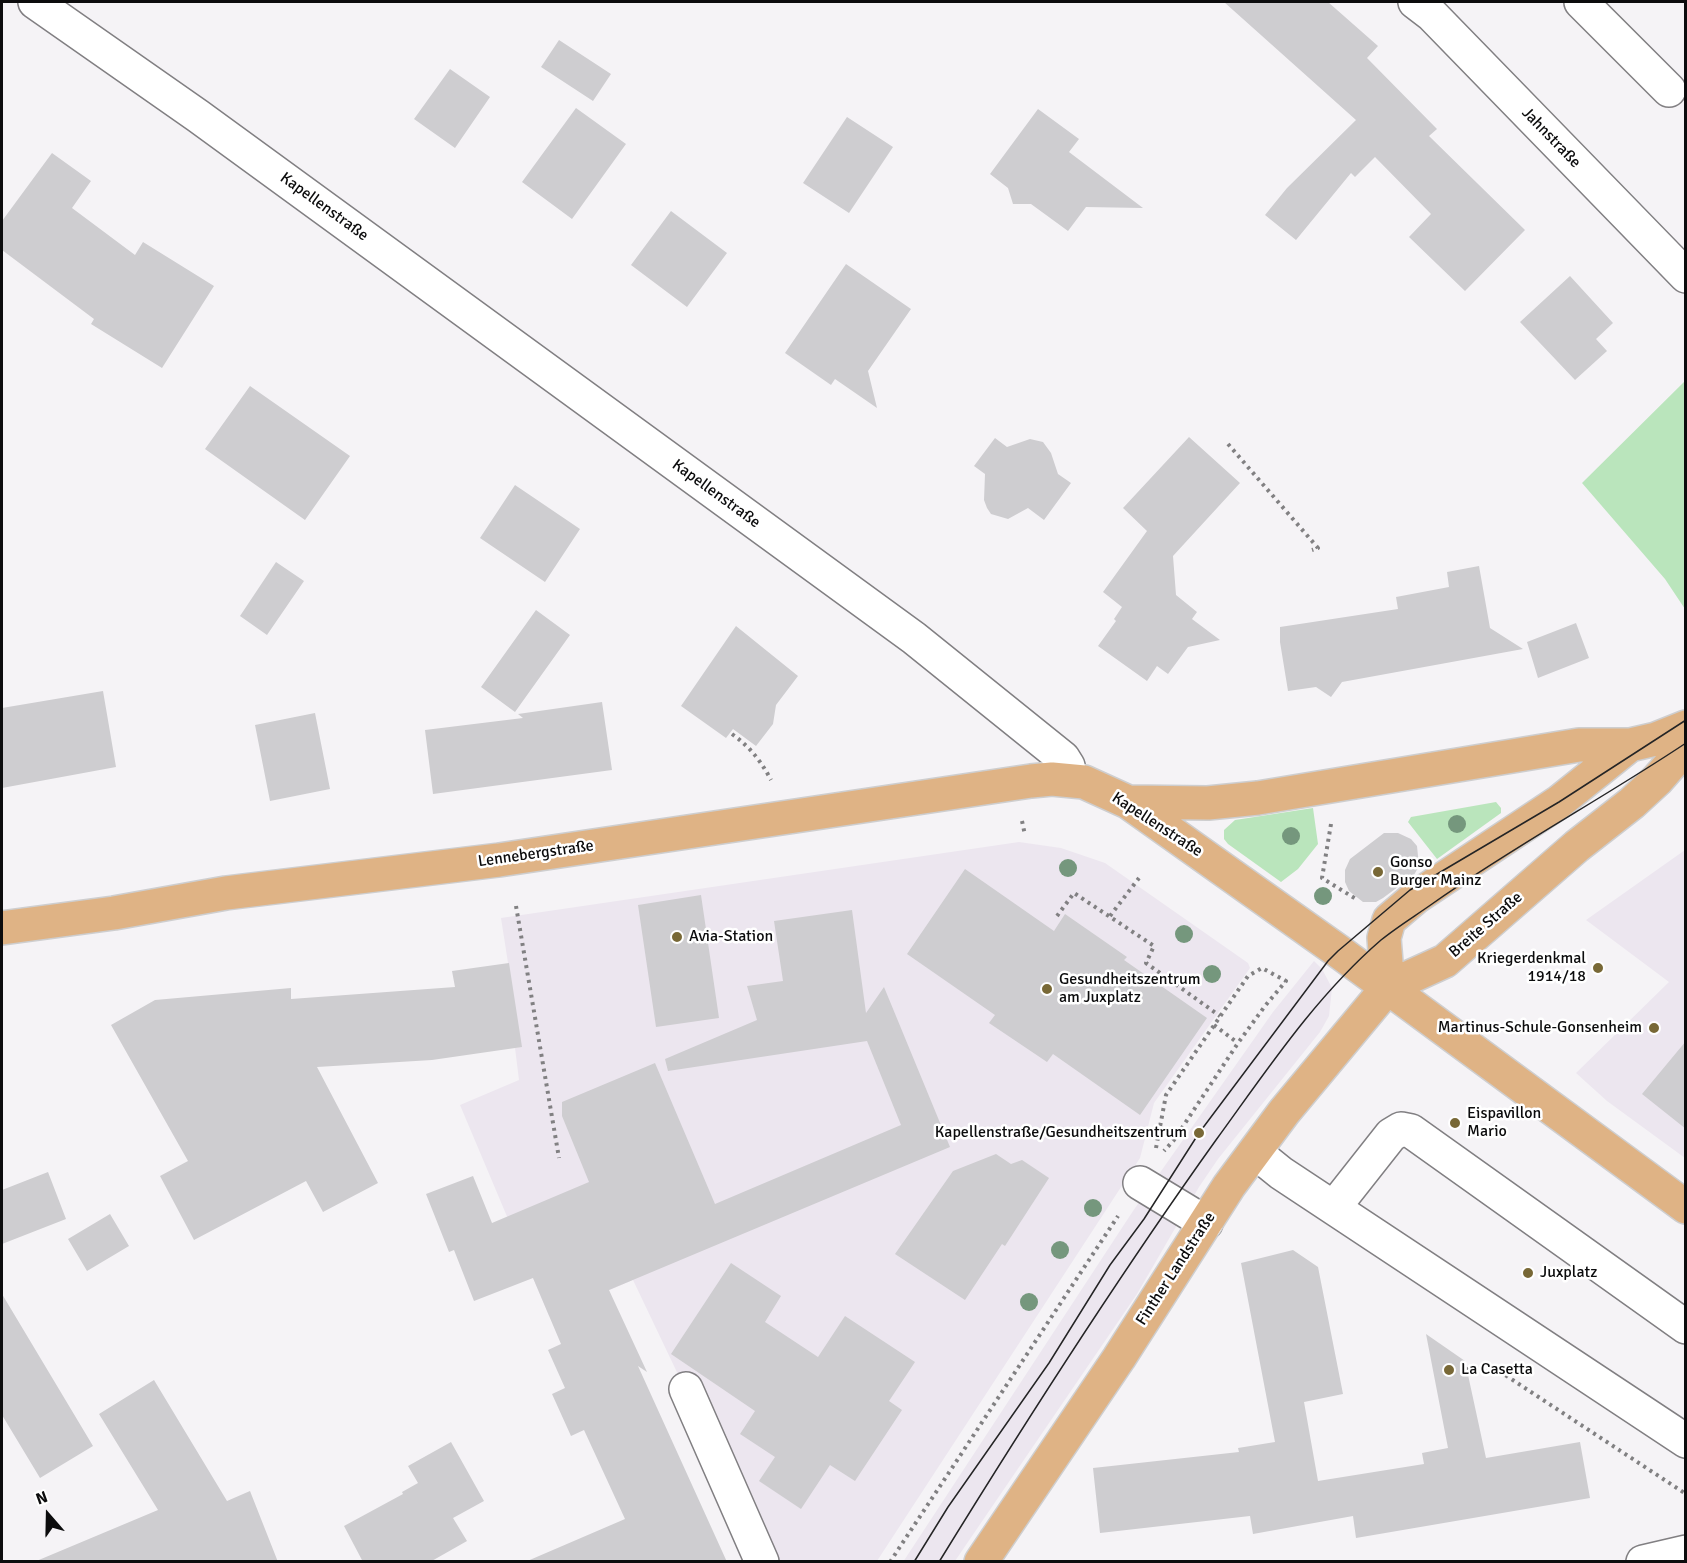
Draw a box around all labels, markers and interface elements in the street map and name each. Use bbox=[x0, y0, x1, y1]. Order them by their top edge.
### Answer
street label: Jahnstraße bbox=[1517, 104, 1585, 172]
street label: Kapellenstraße bbox=[276, 169, 372, 245]
street label: Kapellenstraße bbox=[668, 456, 764, 532]
street label: Kapellenstraße bbox=[1108, 789, 1206, 861]
street label: Lennebergstraße bbox=[477, 836, 595, 872]
place label: Gonso Burger Mainz bbox=[1390, 853, 1481, 891]
marker: Gonso Burger Mainz bbox=[1371, 865, 1385, 879]
street label: Breite Straße bbox=[1445, 888, 1527, 962]
place label: Avia-Station bbox=[689, 927, 773, 947]
marker: Avia-Station bbox=[670, 930, 684, 944]
place label: Kriegerdenkmal 1914/18 bbox=[1477, 949, 1586, 987]
marker: Kriegerdenkmal 1914/18 bbox=[1591, 961, 1605, 975]
place label: Gesundheitszentrum am Juxplatz bbox=[1059, 970, 1200, 1008]
marker: Gesundheitszentrum am Juxplatz bbox=[1040, 982, 1054, 996]
place label: Martinus-Schule-Gonsenheim bbox=[1438, 1018, 1642, 1038]
marker: Martinus-Schule-Gonsenheim bbox=[1647, 1021, 1661, 1035]
place label: Eispavillon Mario bbox=[1467, 1104, 1541, 1142]
marker: Eispavillon Mario bbox=[1448, 1116, 1462, 1130]
place label: Kapellenstraße/Gesundheitszentrum bbox=[935, 1123, 1187, 1143]
marker: Kapellenstraße/Gesundheitszentrum bbox=[1192, 1126, 1206, 1140]
street label: Finther Landstraße bbox=[1132, 1209, 1220, 1329]
place label: Juxplatz bbox=[1540, 1263, 1597, 1283]
marker: Juxplatz bbox=[1521, 1266, 1535, 1280]
place label: La Casetta bbox=[1461, 1360, 1533, 1380]
marker: La Casetta bbox=[1442, 1363, 1456, 1377]
north arrow bbox=[18, 1485, 78, 1545]
text: N bbox=[33, 1487, 50, 1509]

